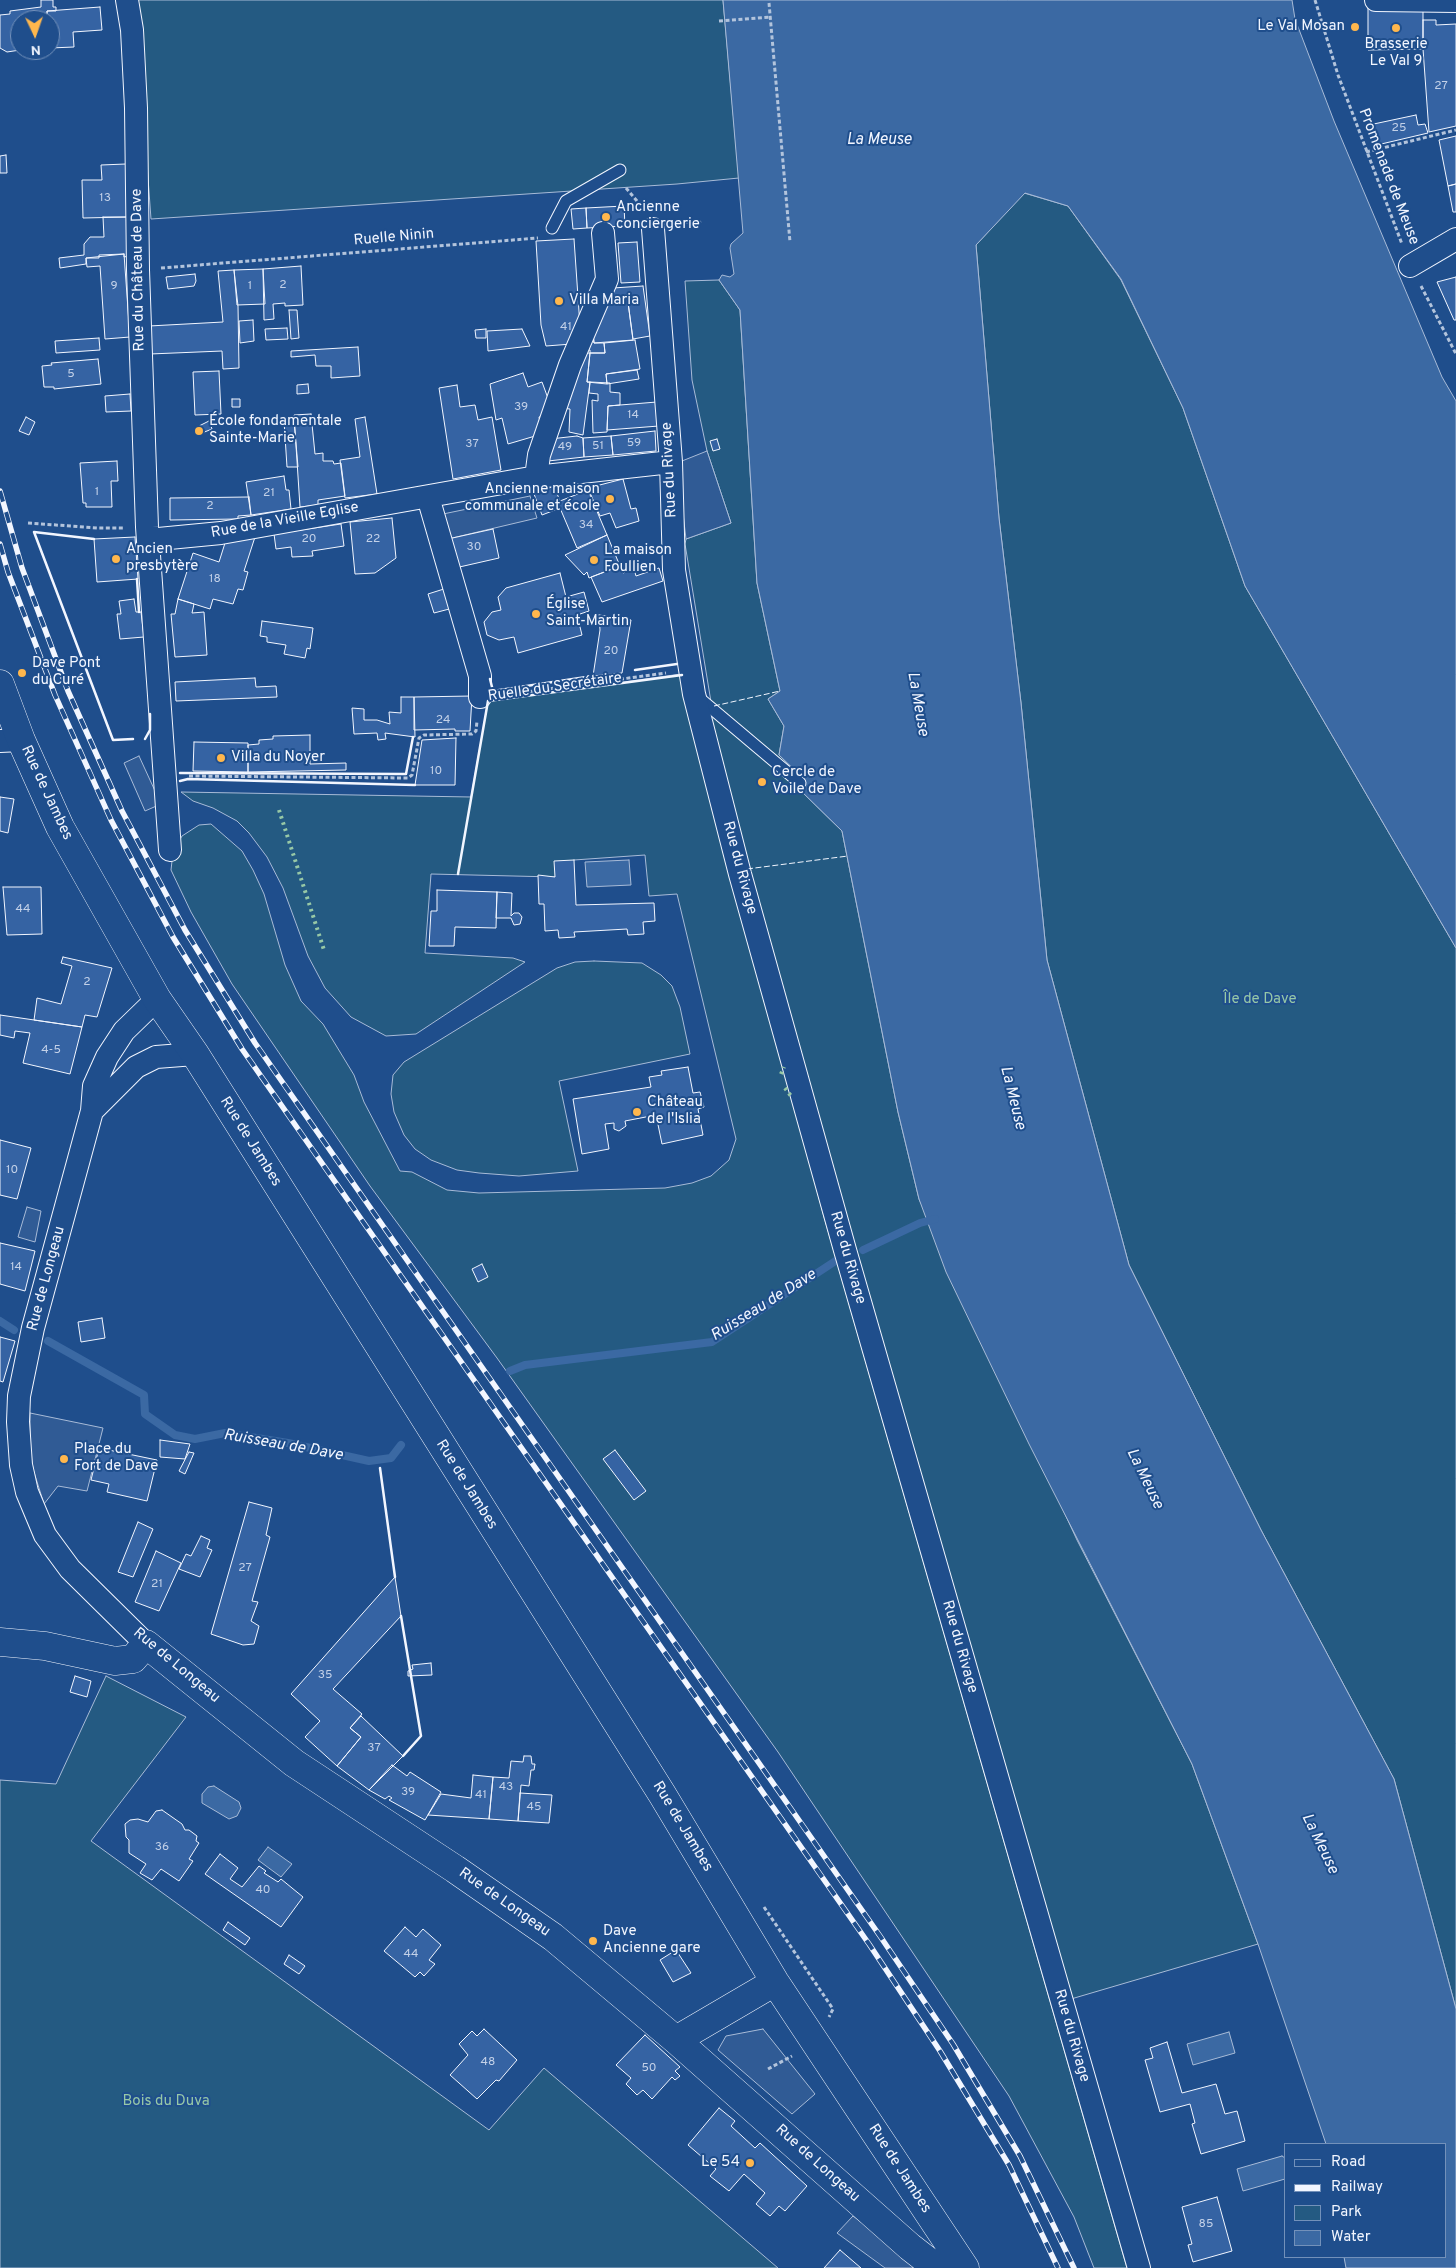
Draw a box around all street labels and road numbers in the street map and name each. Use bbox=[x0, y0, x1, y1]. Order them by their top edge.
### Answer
street label: Promenade de Meuse bbox=[1354, 106, 1422, 248]
street label: Rue du Château de Dave bbox=[129, 188, 149, 352]
street label: Ruelle Ninin bbox=[353, 226, 435, 250]
street label: Rue du Rivage bbox=[659, 422, 681, 518]
street label: Rue de la Vieille Eglise bbox=[210, 499, 360, 543]
street label: Ruelle du Secrétaire bbox=[487, 670, 623, 706]
street label: Rue de Jambes bbox=[16, 743, 76, 843]
street label: Rue du Rivage bbox=[718, 819, 760, 917]
street label: Rue de Jambes bbox=[215, 1094, 285, 1190]
street label: Rue du Rivage bbox=[825, 1209, 869, 1307]
street label: Rue de Longeau bbox=[24, 1225, 70, 1333]
street label: Rue de Jambes bbox=[431, 1437, 501, 1533]
street label: Rue du Rivage bbox=[937, 1598, 981, 1696]
street label: Rue de Longeau bbox=[129, 1624, 223, 1708]
street label: Rue de Jambes bbox=[648, 1779, 716, 1875]
street label: Rue de Longeau bbox=[455, 1865, 553, 1941]
street label: Rue du Rivage bbox=[1049, 1987, 1093, 2085]
street label: Rue de Longeau bbox=[771, 2121, 863, 2207]
street label: Rue de Jambes bbox=[864, 2121, 934, 2217]

